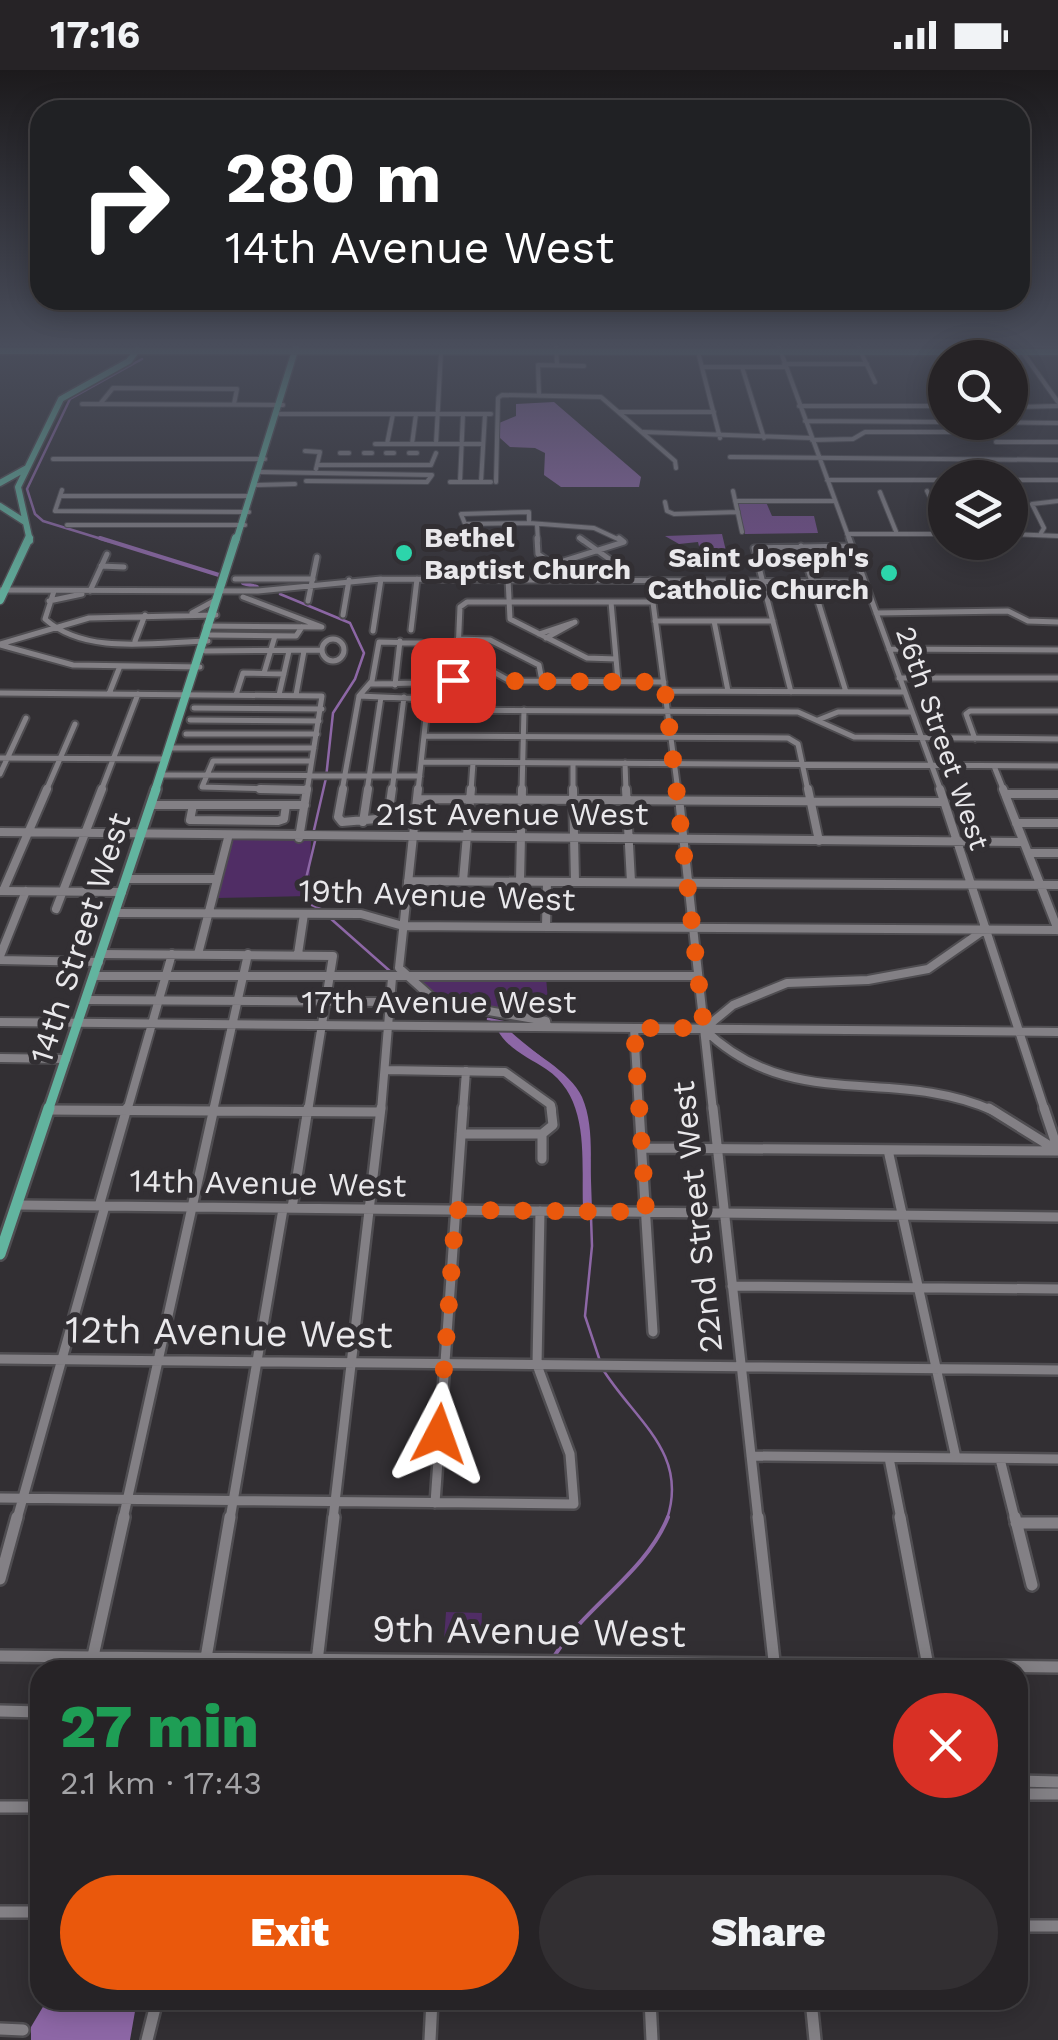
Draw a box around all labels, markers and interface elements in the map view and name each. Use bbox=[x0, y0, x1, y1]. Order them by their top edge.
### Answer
text: 17:16 bbox=[50, 13, 140, 57]
text: 280 m bbox=[225, 137, 442, 219]
icon: right bbox=[60, 140, 190, 270]
text: 14th Avenue West bbox=[225, 221, 614, 274]
map controls bbox=[928, 340, 1028, 560]
button: search bbox=[928, 340, 1028, 440]
button: layers bbox=[928, 460, 1028, 560]
place label: Bethel Baptist Church bbox=[424, 521, 631, 586]
place label: Saint Joseph's Catholic Church bbox=[648, 541, 869, 606]
marker: Bethel Baptist Church bbox=[393, 542, 415, 564]
marker: Saint Joseph's Catholic Church bbox=[878, 562, 900, 584]
street label: 26th Street West bbox=[889, 622, 996, 854]
pin bbox=[411, 638, 496, 723]
icon: arrive bbox=[426, 653, 481, 708]
street label: 21st Avenue West bbox=[376, 795, 648, 833]
street label: 14th Street West bbox=[22, 808, 138, 1068]
street label: 19th Avenue West bbox=[298, 871, 576, 919]
street label: 17th Avenue West bbox=[301, 983, 577, 1021]
street label: 22nd Street West bbox=[664, 1079, 730, 1355]
street label: 14th Avenue West bbox=[129, 1162, 407, 1204]
street label: 12th Avenue West bbox=[65, 1307, 393, 1357]
position arrow bbox=[387, 1382, 491, 1486]
street label: 9th Avenue West bbox=[372, 1606, 686, 1656]
text: 27 min bbox=[60, 1691, 259, 1762]
button: close bbox=[893, 1693, 998, 1798]
text: 2.1 km · 17:43 bbox=[60, 1764, 262, 1802]
button: Exit bbox=[60, 1875, 519, 1990]
button: Share bbox=[539, 1875, 998, 1990]

